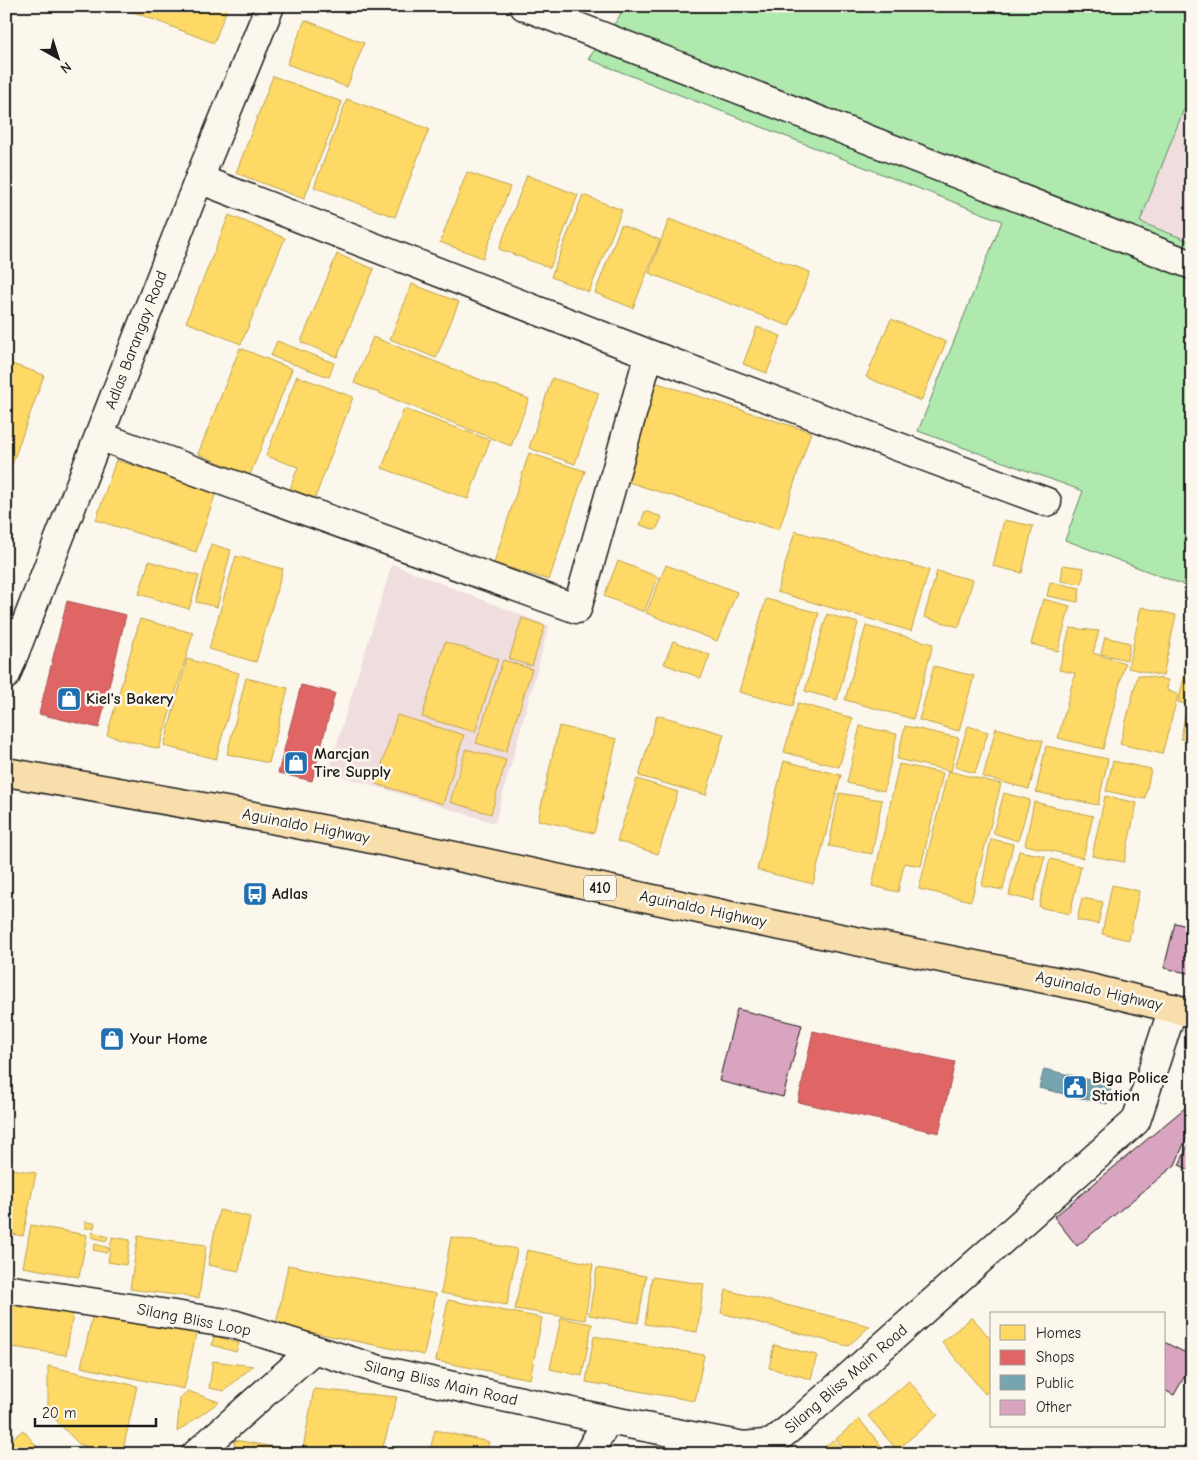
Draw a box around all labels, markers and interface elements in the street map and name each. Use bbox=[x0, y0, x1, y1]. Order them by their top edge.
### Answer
north arrow bbox=[32, 32, 82, 82]
text: N bbox=[57, 58, 75, 77]
street label: Adlas Barangay Road bbox=[101, 268, 171, 412]
shop icon: Kiel's Bakery bbox=[56, 686, 82, 712]
place label: Kiel's Bakery bbox=[86, 690, 174, 708]
place label: Marcjan Tire Supply bbox=[314, 745, 391, 781]
shop icon: Marcjan Tire Supply bbox=[283, 750, 309, 776]
street label: Aguinaldo Highway bbox=[241, 805, 372, 847]
road number: 410 bbox=[584, 876, 616, 900]
bus stop icon: Adlas bbox=[242, 881, 268, 907]
place label: Adlas bbox=[272, 885, 308, 903]
street label: Aguinaldo Highway bbox=[638, 887, 769, 931]
street label: Aguinaldo Highway bbox=[1034, 968, 1165, 1015]
shop icon: Your Home bbox=[99, 1026, 125, 1052]
place label: Your Home bbox=[130, 1030, 207, 1048]
place label: Biga Police Station bbox=[1092, 1069, 1169, 1105]
public building icon: Biga Police Station bbox=[1062, 1074, 1088, 1100]
street label: Silang Bliss Loop bbox=[135, 1300, 253, 1340]
legend bbox=[990, 1312, 1166, 1428]
street label: Silang Bliss Main Road bbox=[781, 1321, 911, 1437]
text: Homes bbox=[1036, 1324, 1081, 1342]
text: Shops bbox=[1036, 1348, 1074, 1366]
street label: Silang Bliss Main Road bbox=[363, 1357, 519, 1409]
text: Public bbox=[1036, 1374, 1074, 1392]
scale bar bbox=[35, 1395, 156, 1427]
text: Other bbox=[1036, 1398, 1071, 1416]
text: 20 m bbox=[42, 1404, 76, 1422]

